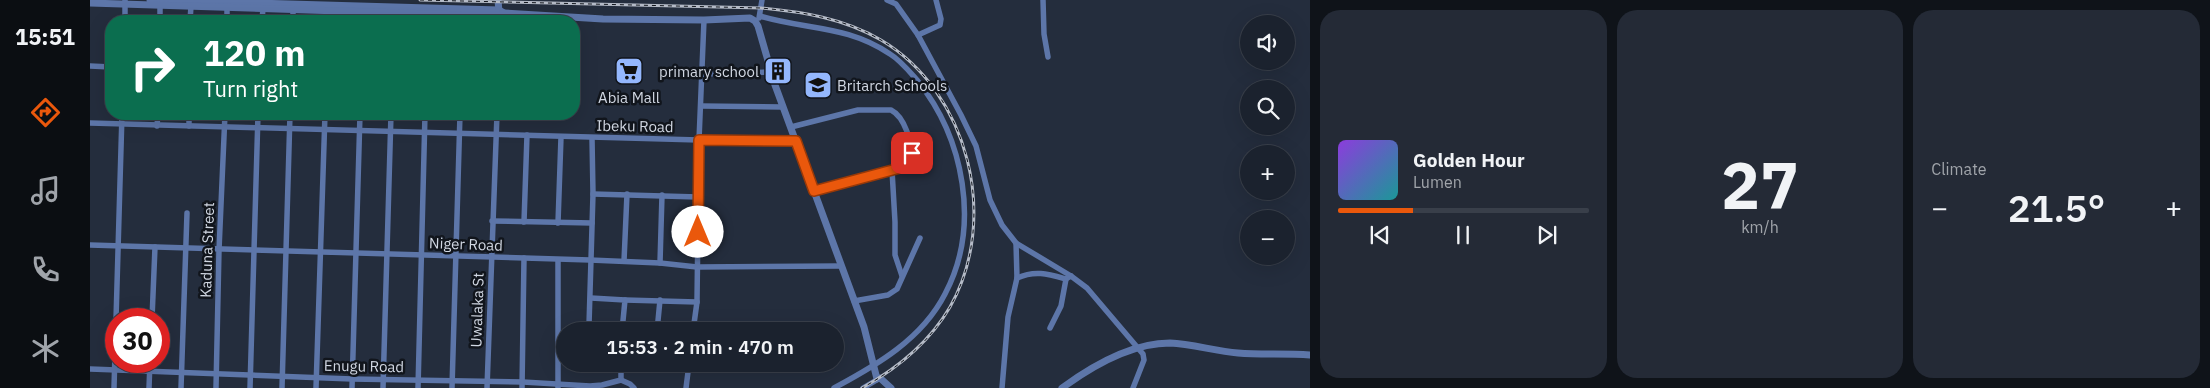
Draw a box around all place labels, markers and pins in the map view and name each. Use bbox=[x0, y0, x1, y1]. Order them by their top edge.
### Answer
supermarket icon: Abia Mall bbox=[614, 56, 644, 86]
building icon: primary school bbox=[763, 56, 793, 86]
place label: primary school bbox=[659, 62, 759, 81]
school or university icon: Britarch Schools bbox=[803, 70, 833, 100]
place label: Britarch Schools bbox=[837, 76, 947, 95]
place label: Abia Mall bbox=[598, 88, 660, 107]
pin bbox=[891, 132, 933, 174]

